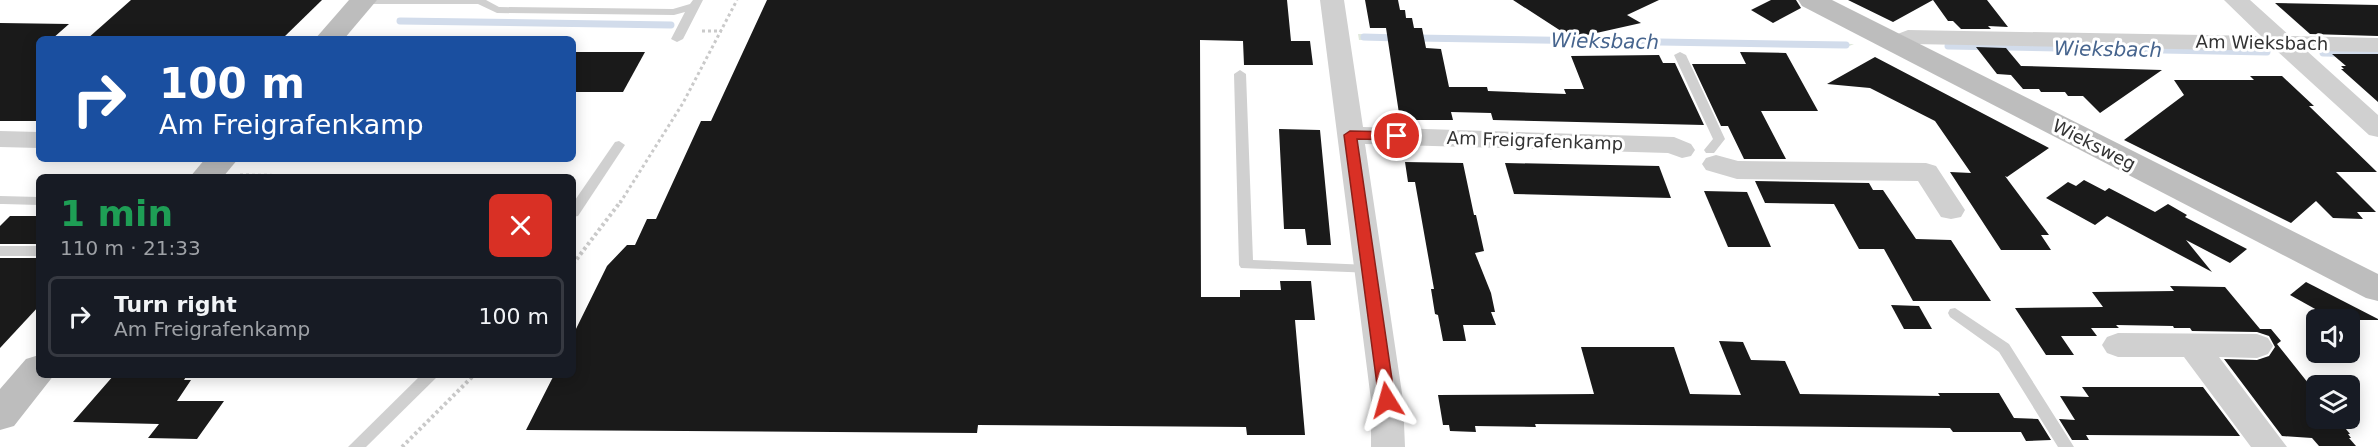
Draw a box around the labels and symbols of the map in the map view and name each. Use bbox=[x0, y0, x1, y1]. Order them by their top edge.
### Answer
water label: Wieksbach bbox=[1551, 28, 1659, 54]
street label: Am Wieksbach bbox=[2196, 31, 2328, 54]
water label: Wieksbach bbox=[2054, 36, 2162, 62]
pin bbox=[1371, 110, 1422, 161]
street label: Wieksweg bbox=[2049, 115, 2139, 174]
street label: Am Freigrafenkamp bbox=[1446, 127, 1624, 154]
position arrow bbox=[1355, 368, 1419, 432]

